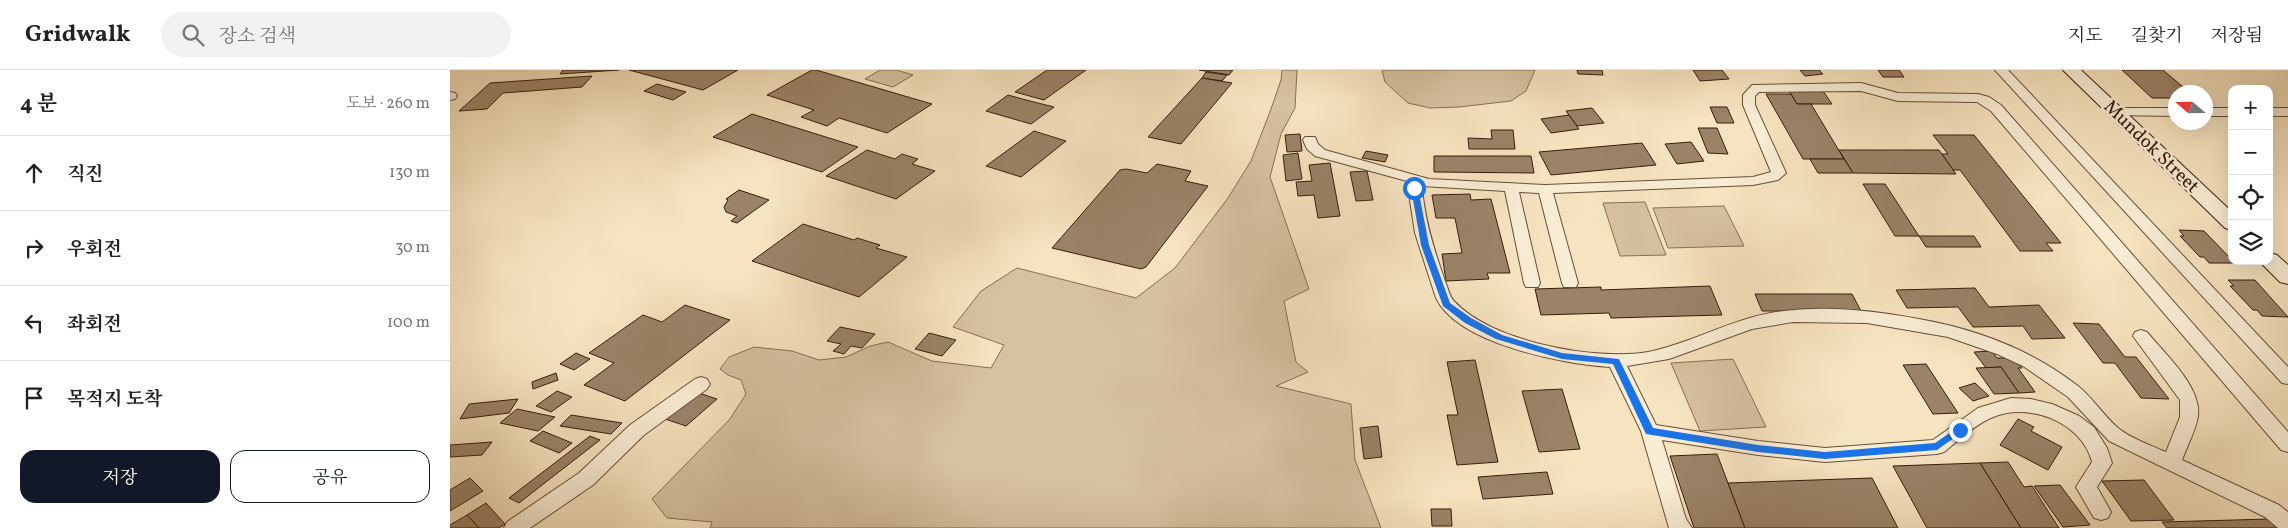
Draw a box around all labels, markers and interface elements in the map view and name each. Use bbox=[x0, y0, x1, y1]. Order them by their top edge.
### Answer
search box bbox=[161, 12, 511, 57]
text: Gridwalk bbox=[25, 18, 131, 52]
icon: search bbox=[179, 21, 207, 49]
text: 장소 검색 bbox=[219, 24, 296, 50]
text: 지도 bbox=[2068, 24, 2103, 49]
text: 길찾기 bbox=[2131, 24, 2183, 49]
text: 저장됨 bbox=[2211, 24, 2263, 49]
north arrow bbox=[2168, 85, 2213, 130]
map controls bbox=[2228, 85, 2273, 265]
button: + bbox=[2228, 85, 2273, 130]
text: 4 분 bbox=[20, 90, 57, 119]
text: 도보 · 260 m bbox=[346, 93, 430, 115]
street label: Mundok Street bbox=[2097, 95, 2205, 200]
button: − bbox=[2228, 130, 2273, 175]
icon: ahead bbox=[20, 159, 48, 187]
text: 직진 bbox=[67, 162, 104, 188]
text: 130 m bbox=[389, 162, 430, 184]
button: locate bbox=[2228, 175, 2273, 220]
route start bbox=[1403, 177, 1426, 200]
button: layers bbox=[2228, 220, 2273, 265]
icon: right bbox=[20, 234, 48, 262]
text: 우회전 bbox=[67, 237, 122, 263]
text: 30 m bbox=[395, 237, 430, 259]
icon: left bbox=[20, 309, 48, 337]
text: 좌회전 bbox=[67, 312, 122, 338]
text: 100 m bbox=[387, 312, 430, 334]
icon: arrive bbox=[20, 384, 48, 412]
text: 목적지 도착 bbox=[67, 387, 163, 413]
route end bbox=[1949, 419, 1972, 442]
button: 저장 bbox=[20, 450, 220, 503]
button: 공유 bbox=[230, 450, 430, 503]

